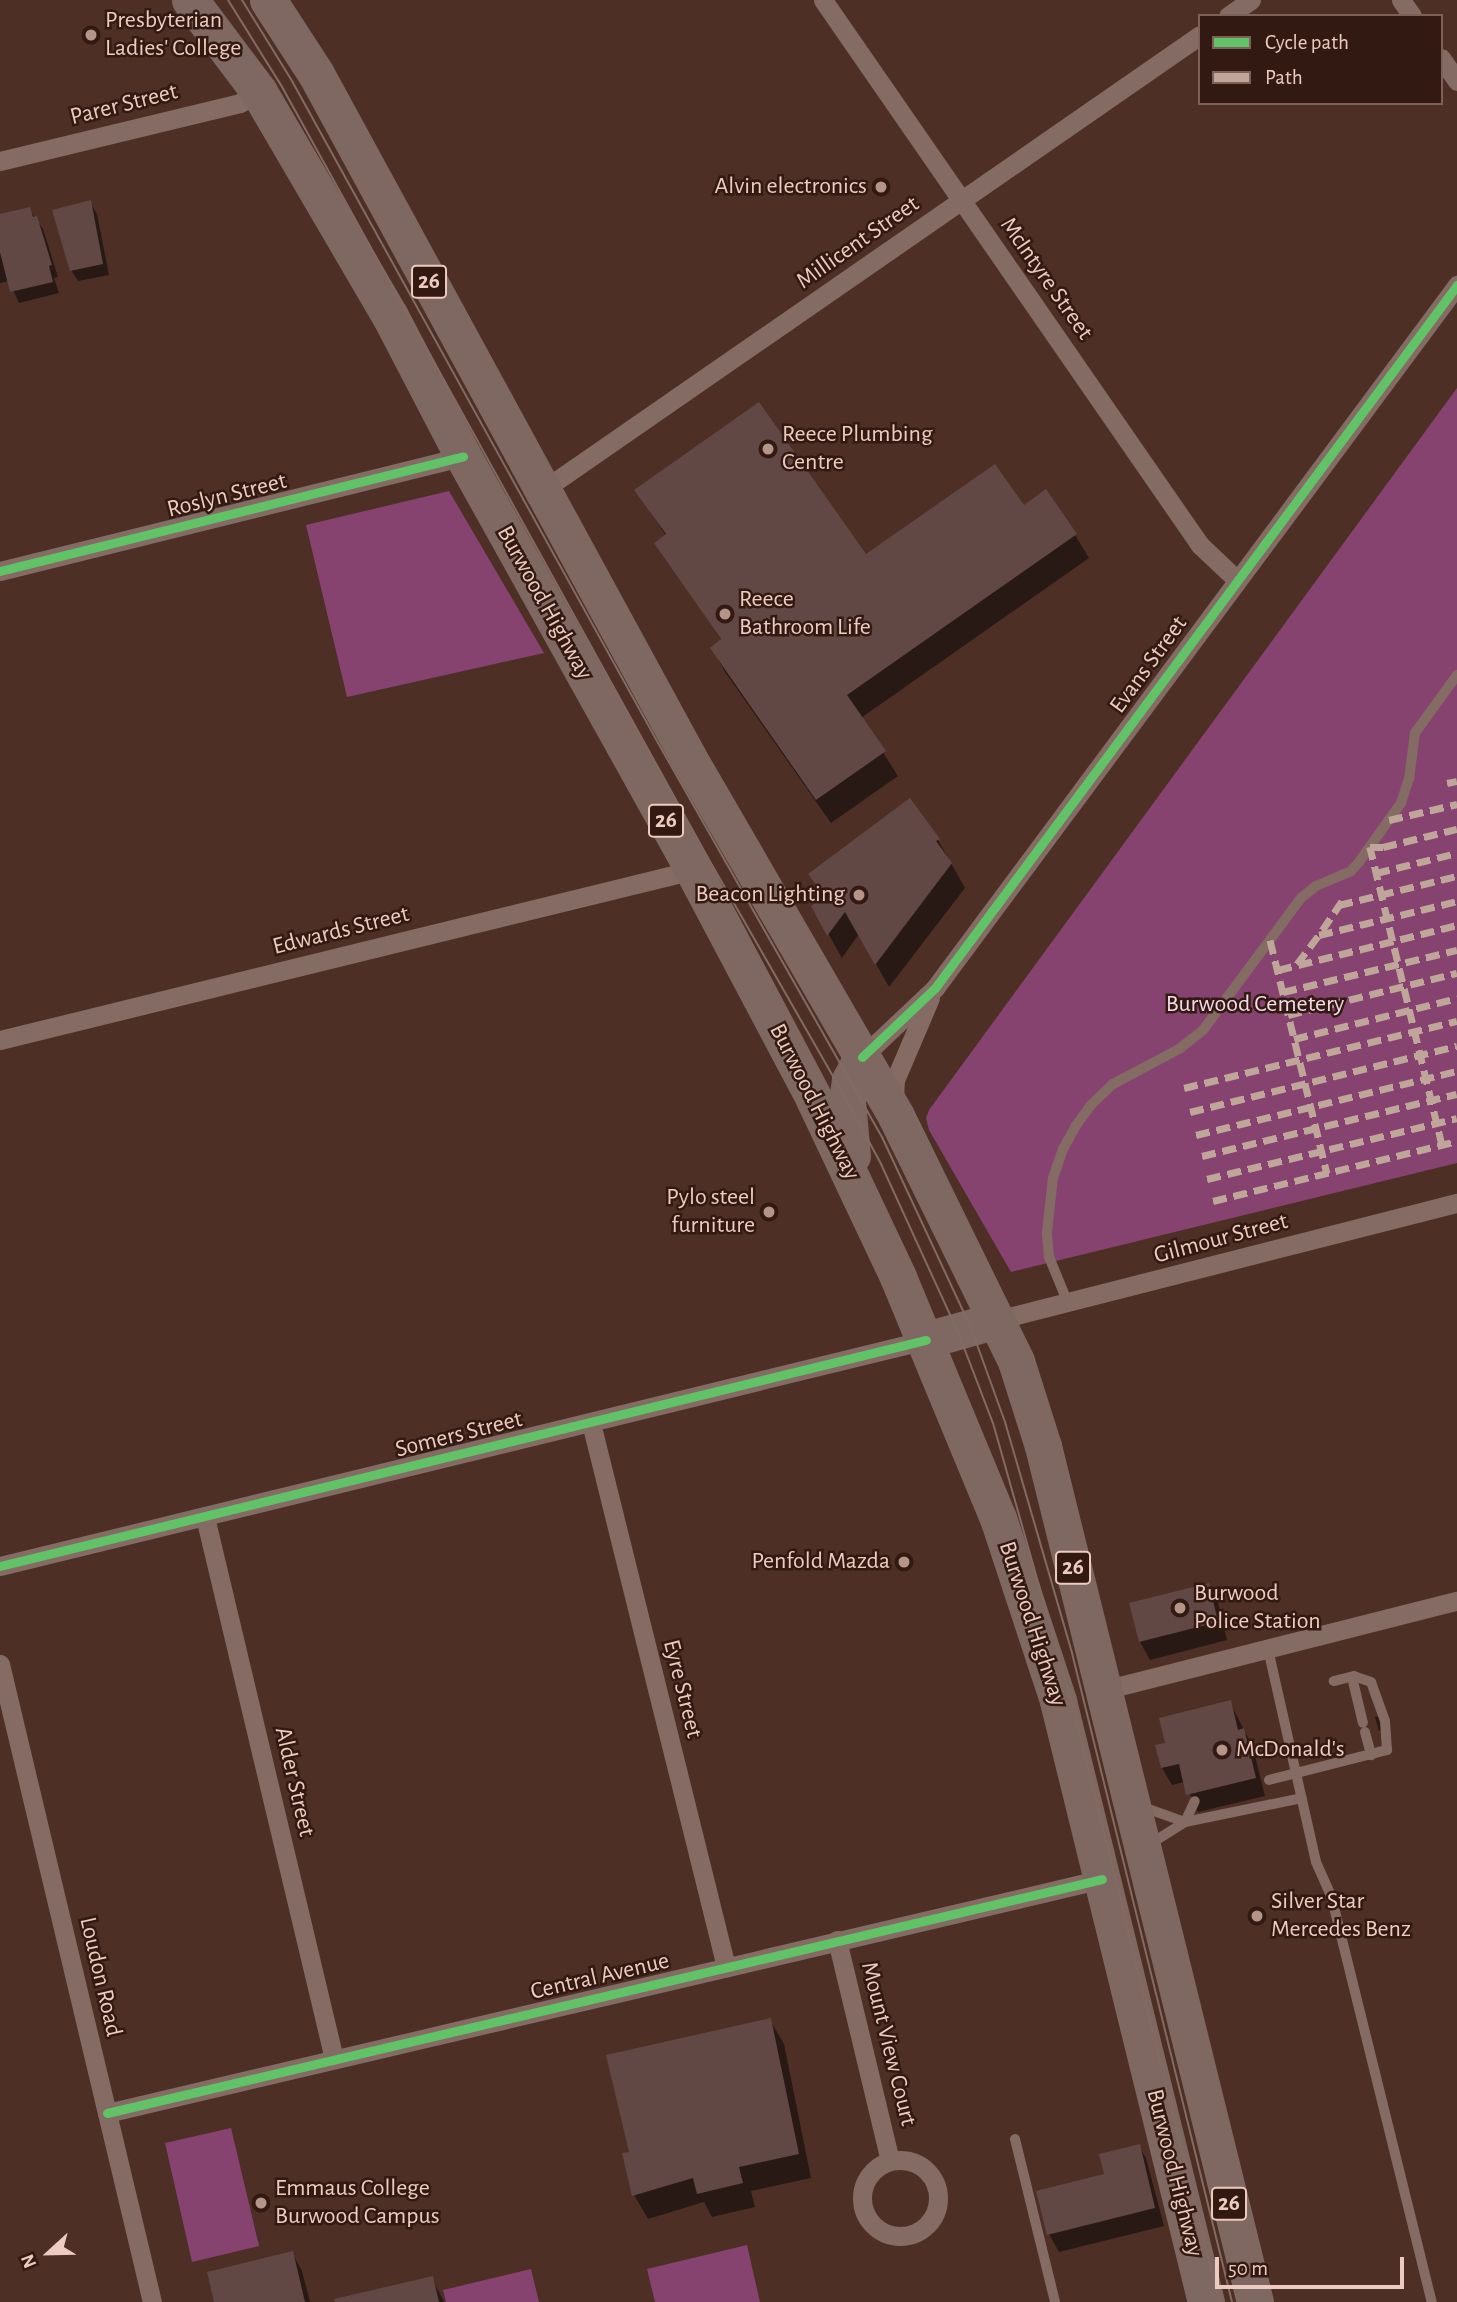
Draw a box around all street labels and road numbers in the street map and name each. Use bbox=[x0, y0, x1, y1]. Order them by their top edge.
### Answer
street label: Parer Street bbox=[67, 78, 181, 132]
street label: Millicent Street bbox=[791, 190, 925, 296]
street label: McIntyre Street bbox=[993, 212, 1099, 346]
road number: 26 bbox=[410, 262, 448, 302]
street label: Roslyn Street bbox=[164, 467, 290, 525]
street label: Burwood Highway bbox=[490, 521, 598, 685]
street label: Evans Street bbox=[1104, 611, 1194, 719]
road number: 26 bbox=[647, 802, 685, 841]
street label: Edwards Street bbox=[270, 900, 412, 962]
street label: Burwood Highway bbox=[762, 1019, 866, 1185]
street label: Gilmour Street bbox=[1151, 1207, 1291, 1271]
street label: Somers Street bbox=[393, 1405, 525, 1465]
street label: Burwood Highway bbox=[992, 1538, 1072, 1710]
road number: 26 bbox=[1054, 1548, 1092, 1588]
street label: Eyre Street bbox=[656, 1637, 708, 1741]
street label: Alder Street bbox=[267, 1724, 321, 1840]
street label: Loudon Road bbox=[72, 1914, 128, 2040]
street label: Central Avenue bbox=[528, 1947, 672, 2007]
street label: Mount View Court bbox=[854, 1959, 922, 2129]
street label: Burwood Highway bbox=[1139, 2086, 1209, 2260]
road number: 26 bbox=[1210, 2184, 1248, 2224]

